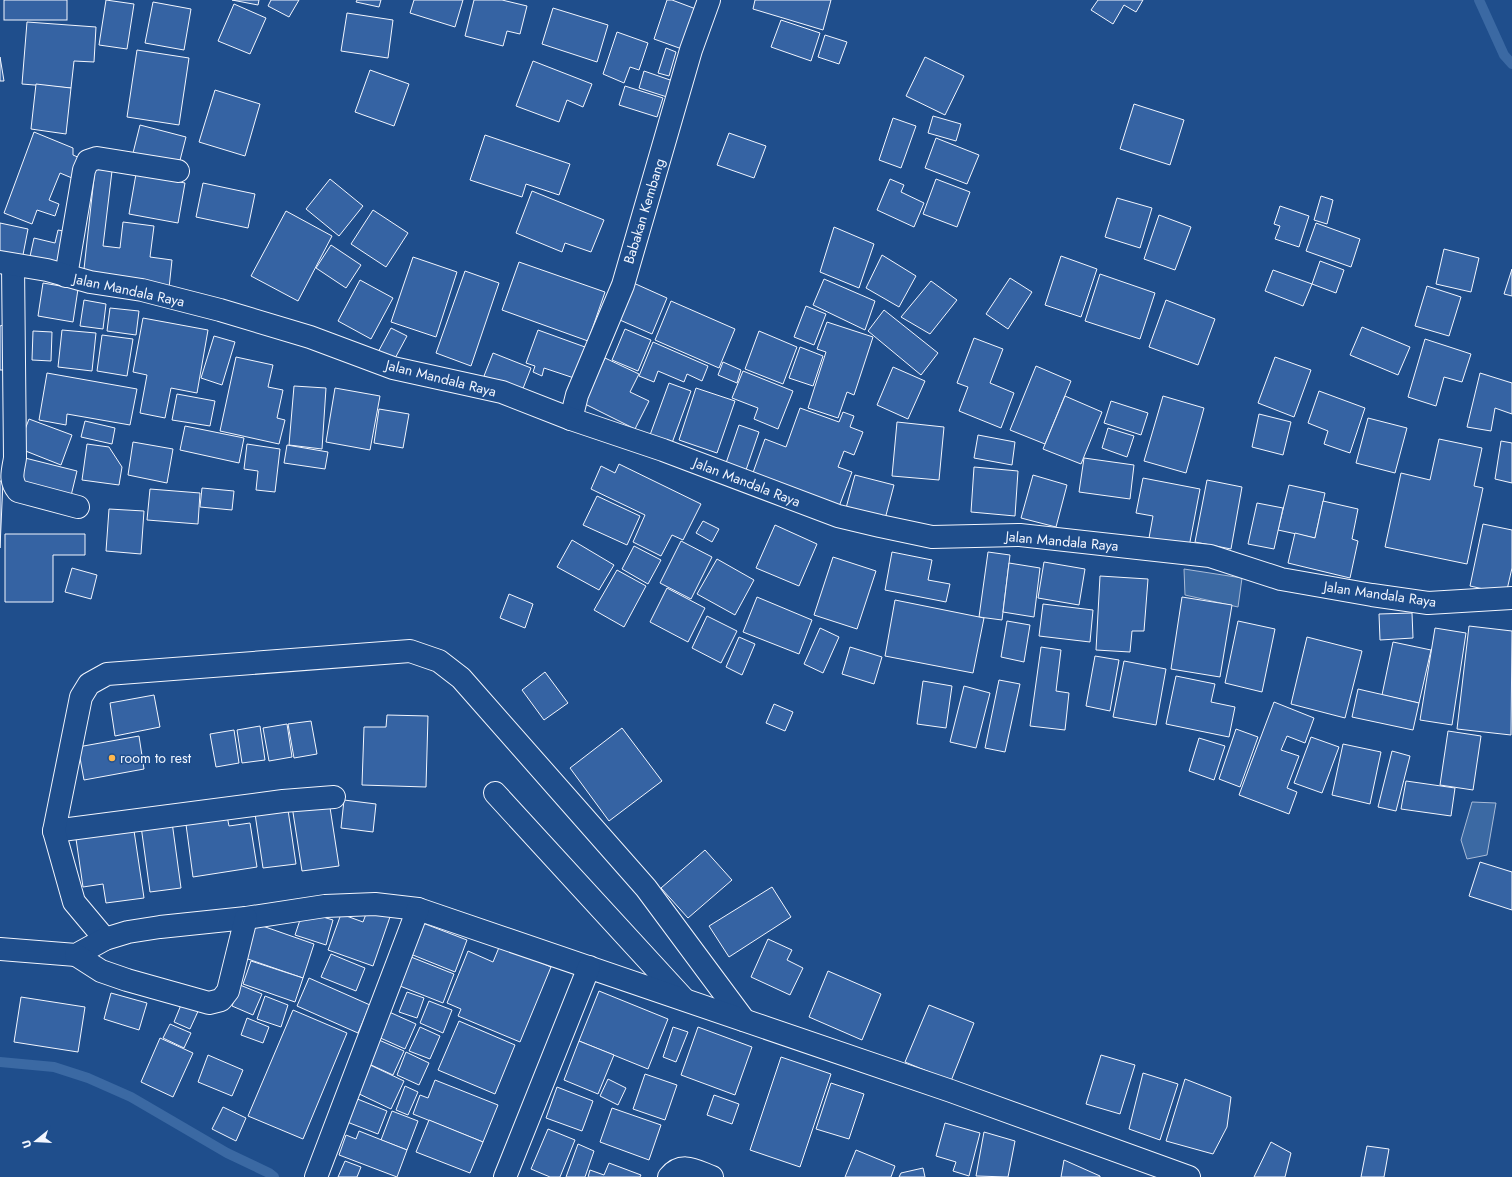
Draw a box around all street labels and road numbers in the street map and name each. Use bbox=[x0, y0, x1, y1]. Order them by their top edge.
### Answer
street label: Babakan Kembang bbox=[618, 156, 670, 266]
street label: Jalan Mandala Raya bbox=[70, 268, 186, 312]
street label: Jalan Mandala Raya bbox=[382, 354, 498, 401]
street label: Jalan Mandala Raya bbox=[689, 452, 803, 512]
street label: Jalan Mandala Raya bbox=[1003, 526, 1119, 556]
street label: Jalan Mandala Raya bbox=[1321, 576, 1437, 612]

